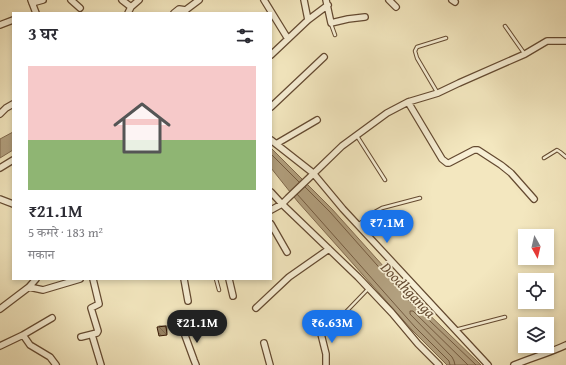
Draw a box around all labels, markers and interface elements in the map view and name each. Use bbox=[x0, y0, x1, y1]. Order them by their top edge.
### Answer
text: 3 घर bbox=[28, 21, 57, 46]
icon: filters bbox=[234, 25, 256, 47]
icon: home bbox=[106, 92, 178, 164]
text: ₹21.1M bbox=[28, 198, 83, 223]
pin: ₹7.1M bbox=[359, 210, 415, 244]
text: ₹7.1M bbox=[369, 213, 405, 232]
text: 5 कमरे · 183 m² bbox=[28, 223, 103, 242]
north arrow bbox=[518, 229, 554, 265]
map controls bbox=[518, 229, 554, 353]
text: मकान bbox=[28, 245, 54, 264]
water label: Doodhganga bbox=[375, 256, 441, 323]
button: locate bbox=[518, 273, 554, 309]
pin: ₹21.1M bbox=[164, 310, 230, 344]
pin: ₹6.63M bbox=[299, 310, 365, 344]
text: ₹21.1M bbox=[176, 313, 218, 332]
text: ₹6.63M bbox=[311, 313, 353, 332]
button: layers bbox=[518, 317, 554, 353]

